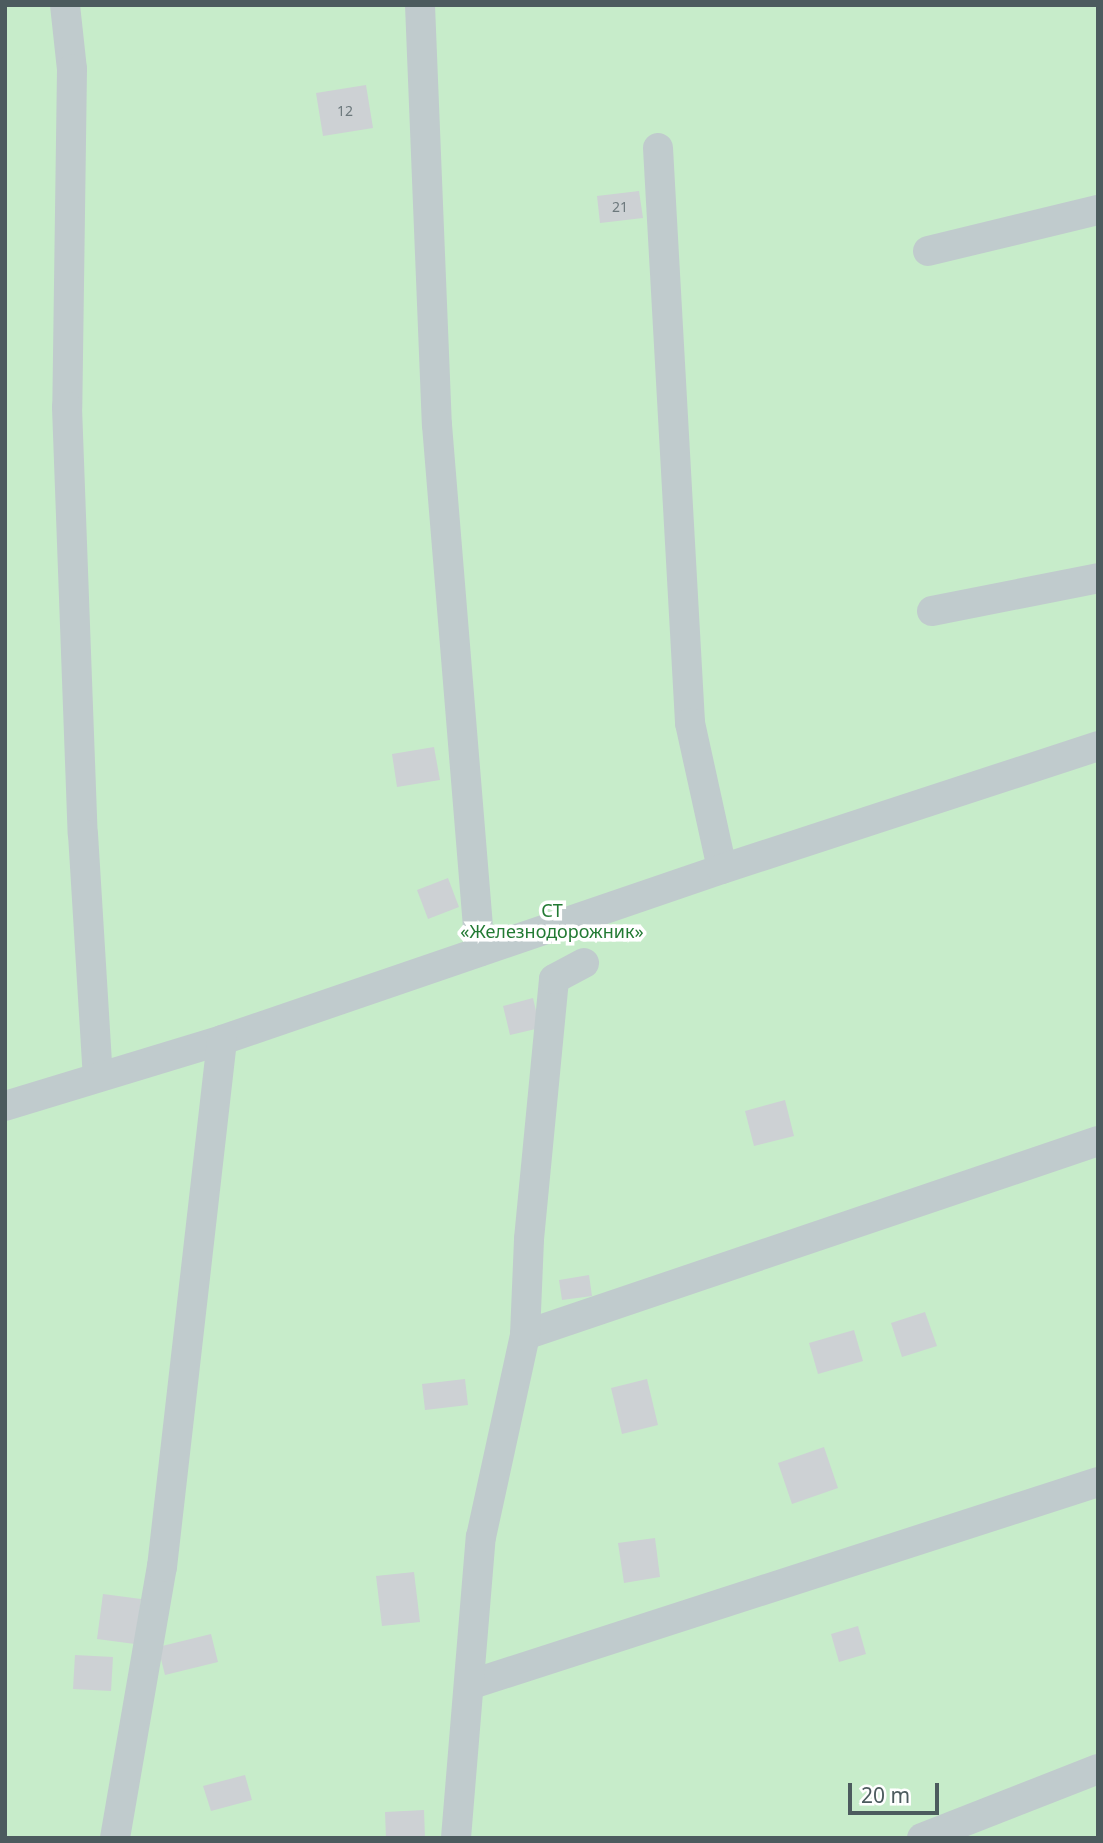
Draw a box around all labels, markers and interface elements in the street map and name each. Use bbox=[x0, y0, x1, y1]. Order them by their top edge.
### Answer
house number: 12 bbox=[337, 103, 353, 119]
house number: 21 bbox=[612, 199, 628, 215]
park label: СТ «Железнодорожник» bbox=[460, 900, 644, 942]
scale bar bbox=[851, 1770, 942, 1814]
text: 20 m bbox=[861, 1781, 910, 1809]

